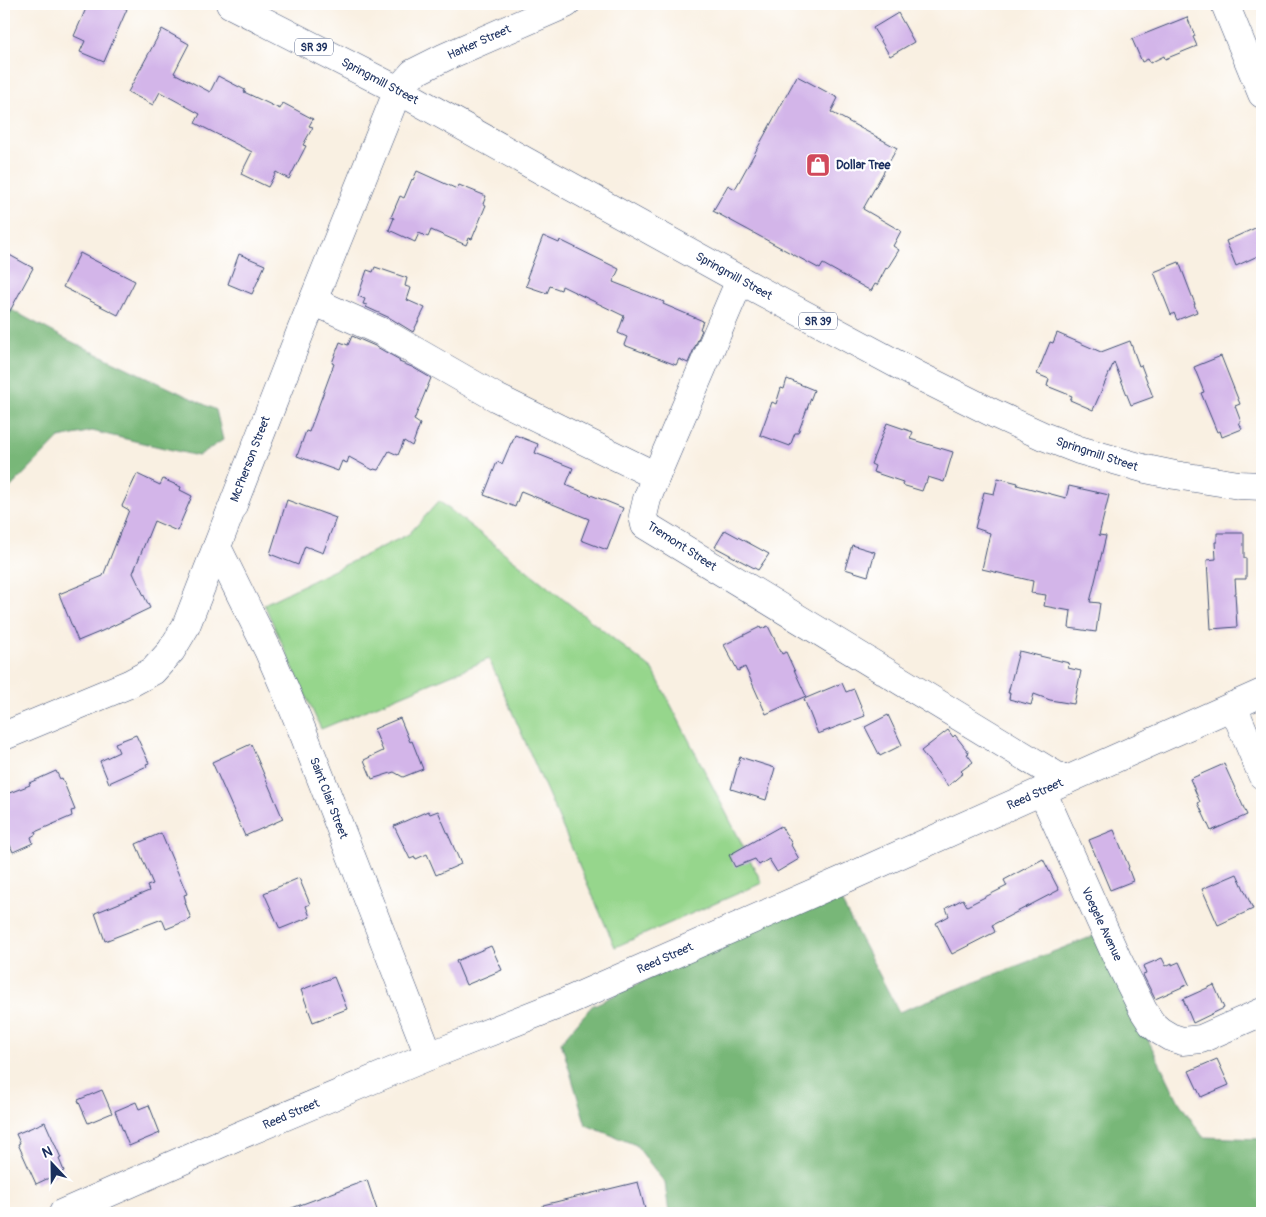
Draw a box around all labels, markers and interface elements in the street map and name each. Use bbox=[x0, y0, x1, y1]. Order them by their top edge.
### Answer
street label: Harker Street bbox=[445, 22, 513, 63]
road number: SR 39 bbox=[295, 38, 333, 56]
street label: Springmill Street bbox=[339, 55, 421, 108]
shop icon: Dollar Tree bbox=[805, 152, 831, 178]
place label: Dollar Tree bbox=[836, 158, 891, 173]
street label: Springmill Street bbox=[693, 249, 775, 304]
road number: SR 39 bbox=[799, 312, 837, 330]
street label: McPherson Street bbox=[227, 414, 274, 504]
street label: Springmill Street bbox=[1054, 434, 1140, 475]
street label: Tremont Street bbox=[644, 518, 719, 575]
street label: Saint Clair Street bbox=[306, 755, 351, 841]
street label: Reed Street bbox=[1005, 775, 1066, 813]
street label: Voegele Avenue bbox=[1078, 885, 1125, 964]
street label: Reed Street bbox=[635, 939, 696, 977]
street label: Reed Street bbox=[261, 1096, 322, 1133]
north arrow bbox=[28, 1140, 78, 1190]
text: N bbox=[40, 1143, 55, 1162]

